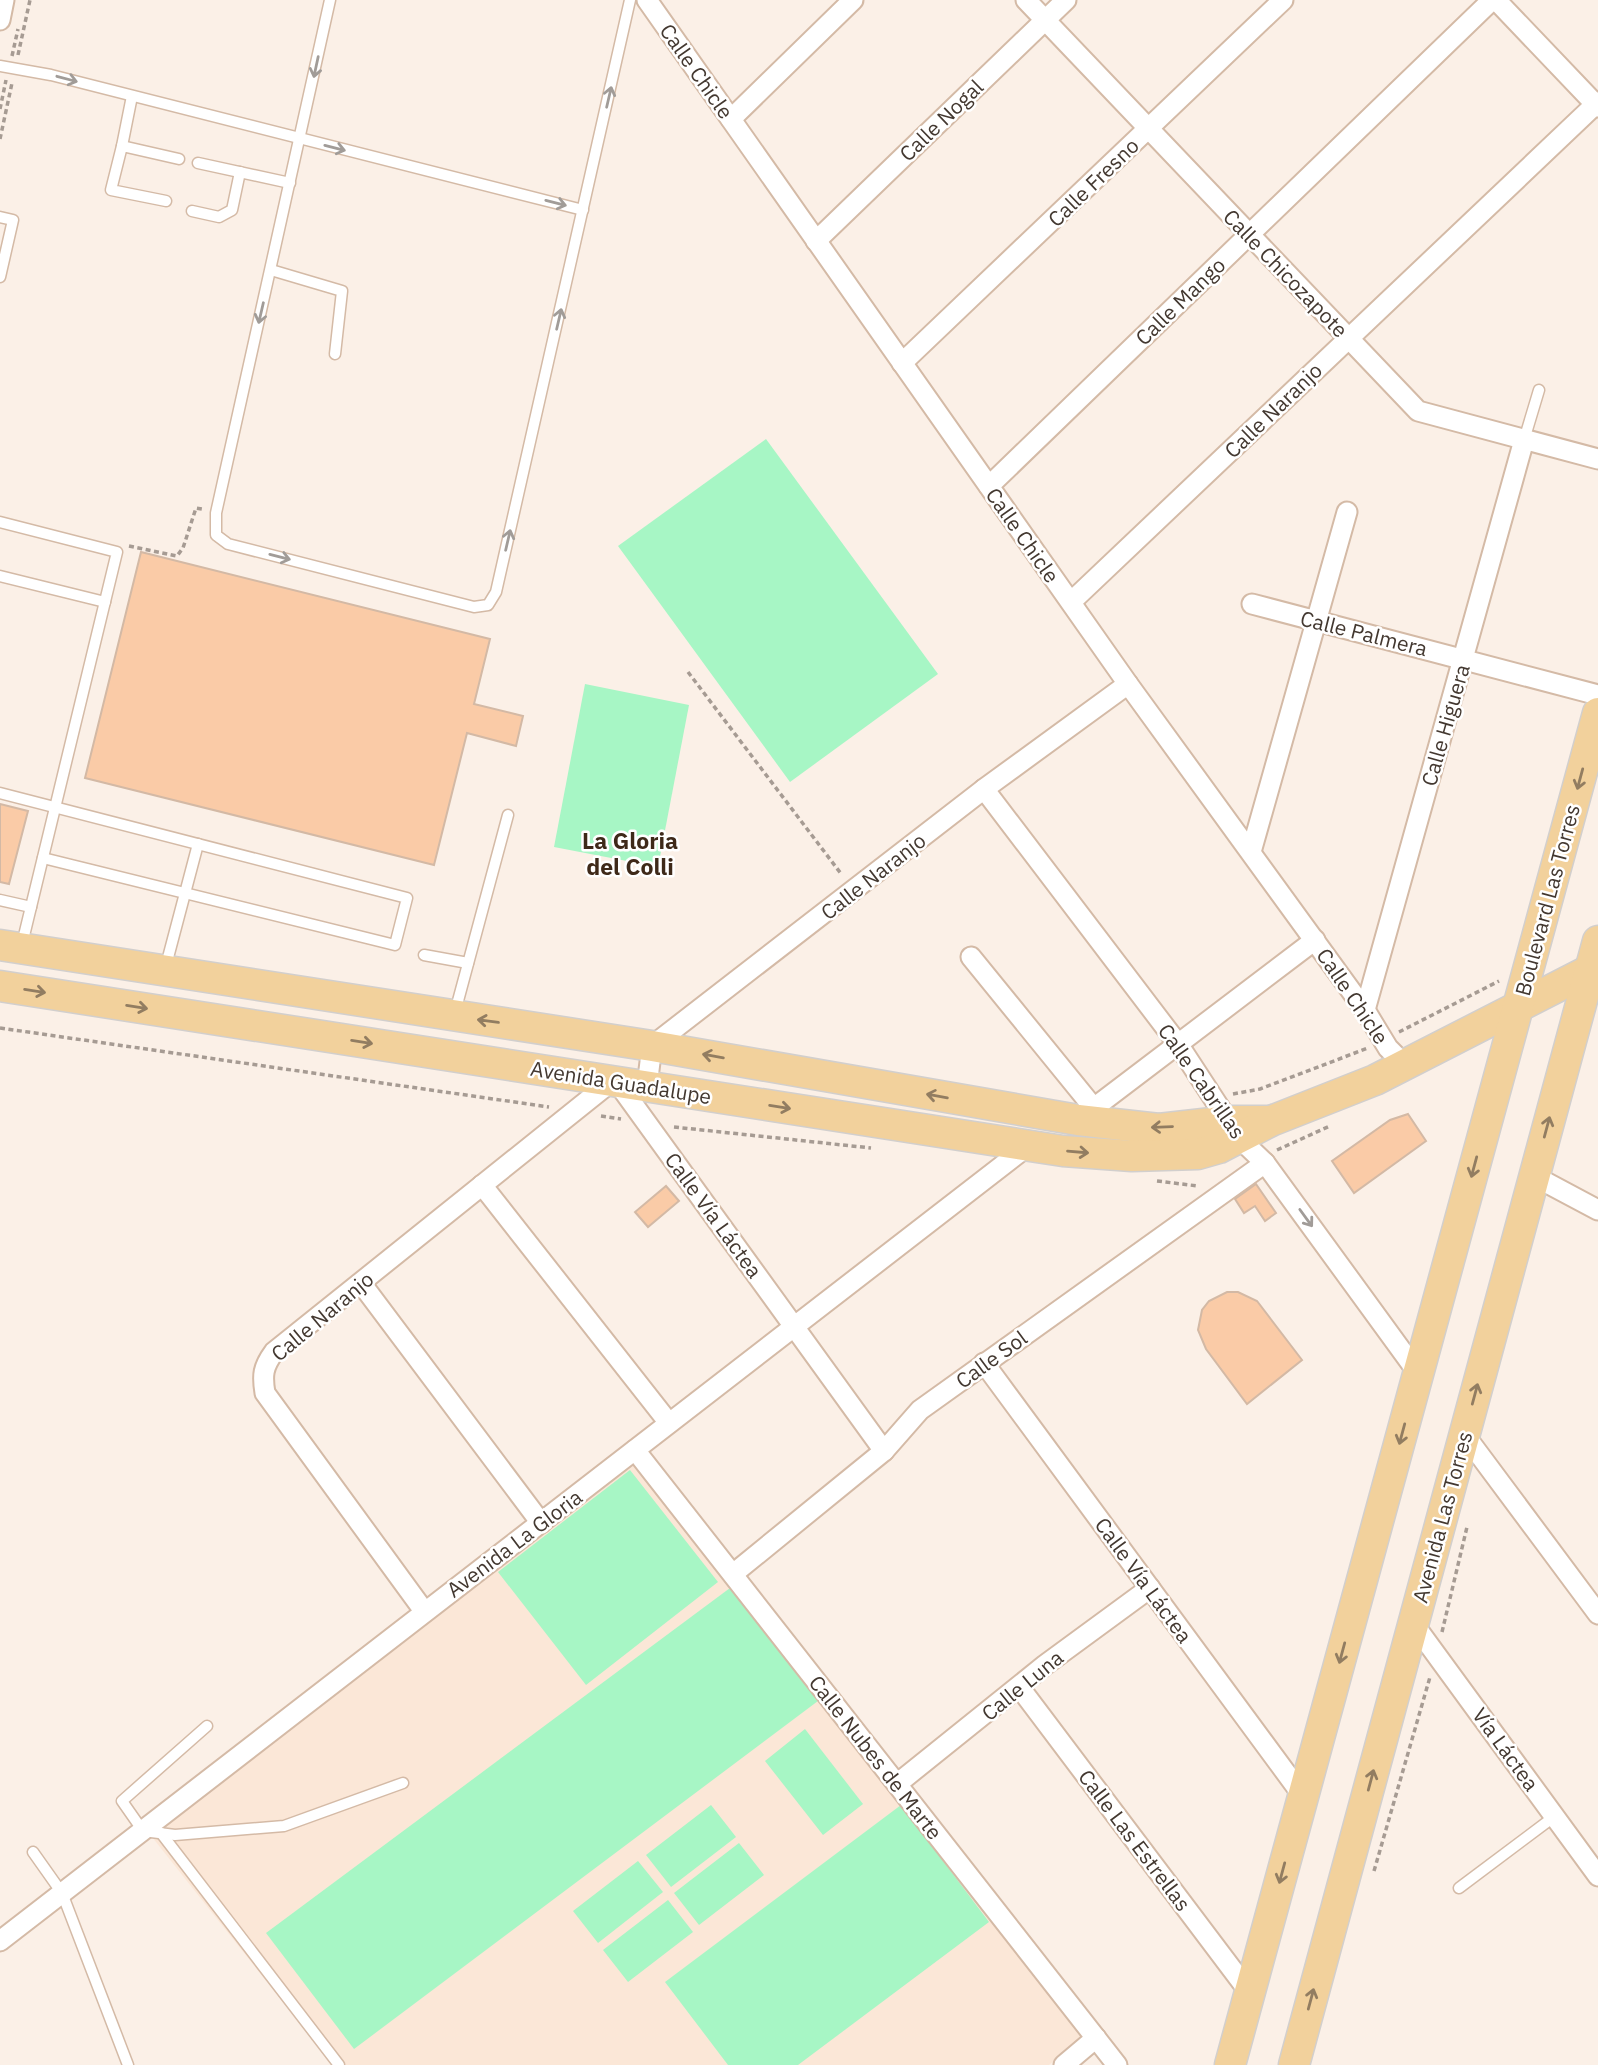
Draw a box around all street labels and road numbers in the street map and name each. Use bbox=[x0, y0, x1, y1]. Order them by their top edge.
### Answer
street label: Calle Chicle bbox=[654, 18, 740, 124]
street label: Calle Nogal bbox=[893, 73, 989, 167]
street label: Calle Fresno bbox=[1041, 131, 1145, 233]
street label: Calle Chicozapote bbox=[1218, 203, 1354, 343]
street label: Calle Mango bbox=[1129, 251, 1231, 351]
street label: Calle Naranjo bbox=[1218, 356, 1328, 464]
street label: Calle Chicle bbox=[980, 482, 1066, 588]
street label: Calle Palmera bbox=[1297, 604, 1431, 662]
street label: Calle Higuera bbox=[1414, 661, 1476, 789]
street label: Boulevard Las Torres bbox=[1508, 801, 1586, 999]
street label: Calle Naranjo bbox=[815, 826, 931, 926]
street label: Calle Chicle bbox=[1311, 943, 1395, 1049]
street label: Calle Cabrillas bbox=[1152, 1018, 1252, 1144]
street label: Avenida Guadalupe bbox=[529, 1054, 713, 1110]
street label: Calle Vía Láctea bbox=[659, 1147, 769, 1283]
street label: Calle Naranjo bbox=[265, 1265, 379, 1367]
street label: Calle Sol bbox=[950, 1323, 1033, 1394]
street label: Avenida Las Torres bbox=[1406, 1428, 1478, 1606]
street label: Avenida La Gloria bbox=[440, 1483, 588, 1603]
street label: Calle Vía Láctea bbox=[1089, 1512, 1199, 1648]
street label: Calle Luna bbox=[975, 1643, 1069, 1727]
street label: Calle Nubes de Marte bbox=[803, 1669, 949, 1845]
street label: Vía Láctea bbox=[1466, 1702, 1546, 1796]
street label: Calle Las Estrellas bbox=[1073, 1763, 1197, 1917]

